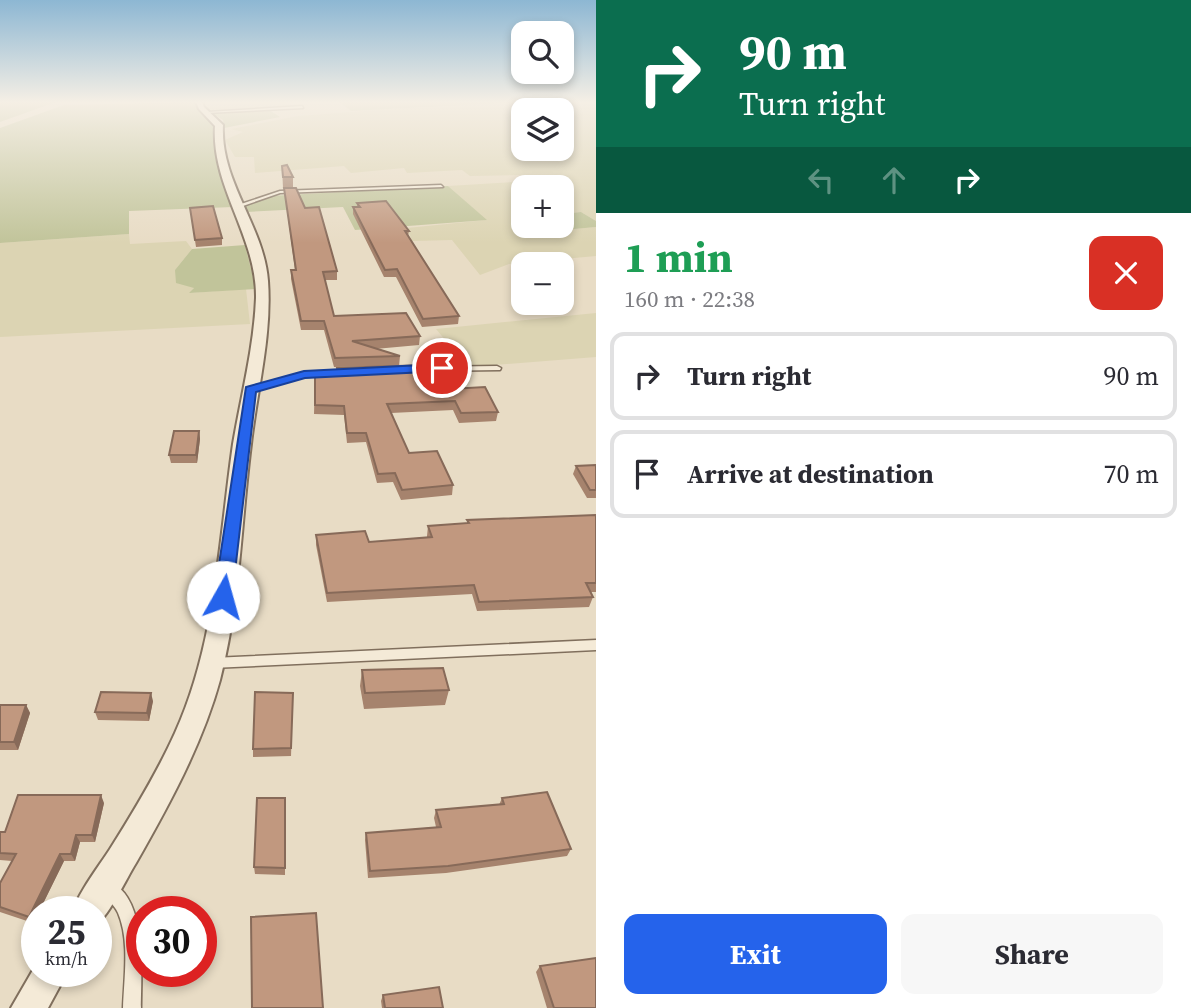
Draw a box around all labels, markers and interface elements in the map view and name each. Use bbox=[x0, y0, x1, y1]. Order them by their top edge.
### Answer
text: 90 m bbox=[739, 18, 847, 85]
map controls bbox=[511, 21, 574, 315]
button: search bbox=[511, 21, 574, 84]
icon: right bbox=[624, 28, 715, 119]
text: Turn right bbox=[739, 82, 885, 126]
button: layers bbox=[511, 98, 574, 161]
icon: left bbox=[802, 161, 840, 199]
icon: ahead bbox=[875, 161, 913, 199]
icon: right bbox=[948, 161, 986, 199]
button: + bbox=[511, 175, 574, 238]
text: 1 min bbox=[624, 228, 733, 286]
button: close bbox=[1089, 236, 1163, 310]
button: − bbox=[511, 252, 574, 315]
text: 160 m · 22:38 bbox=[624, 283, 755, 315]
pin bbox=[412, 338, 472, 398]
icon: arrive bbox=[423, 349, 461, 387]
icon: right bbox=[628, 357, 666, 395]
text: Turn right bbox=[687, 358, 811, 394]
text: 90 m bbox=[1104, 358, 1159, 394]
icon: arrive bbox=[628, 455, 666, 493]
text: Arrive at destination bbox=[687, 456, 934, 492]
text: 70 m bbox=[1104, 456, 1159, 492]
position arrow bbox=[186, 560, 260, 634]
speed limit sign: 30 bbox=[126, 896, 217, 987]
text: 25 bbox=[48, 908, 85, 956]
button: Exit bbox=[624, 914, 887, 994]
button: Share bbox=[901, 914, 1163, 994]
text: km/h bbox=[45, 946, 88, 971]

